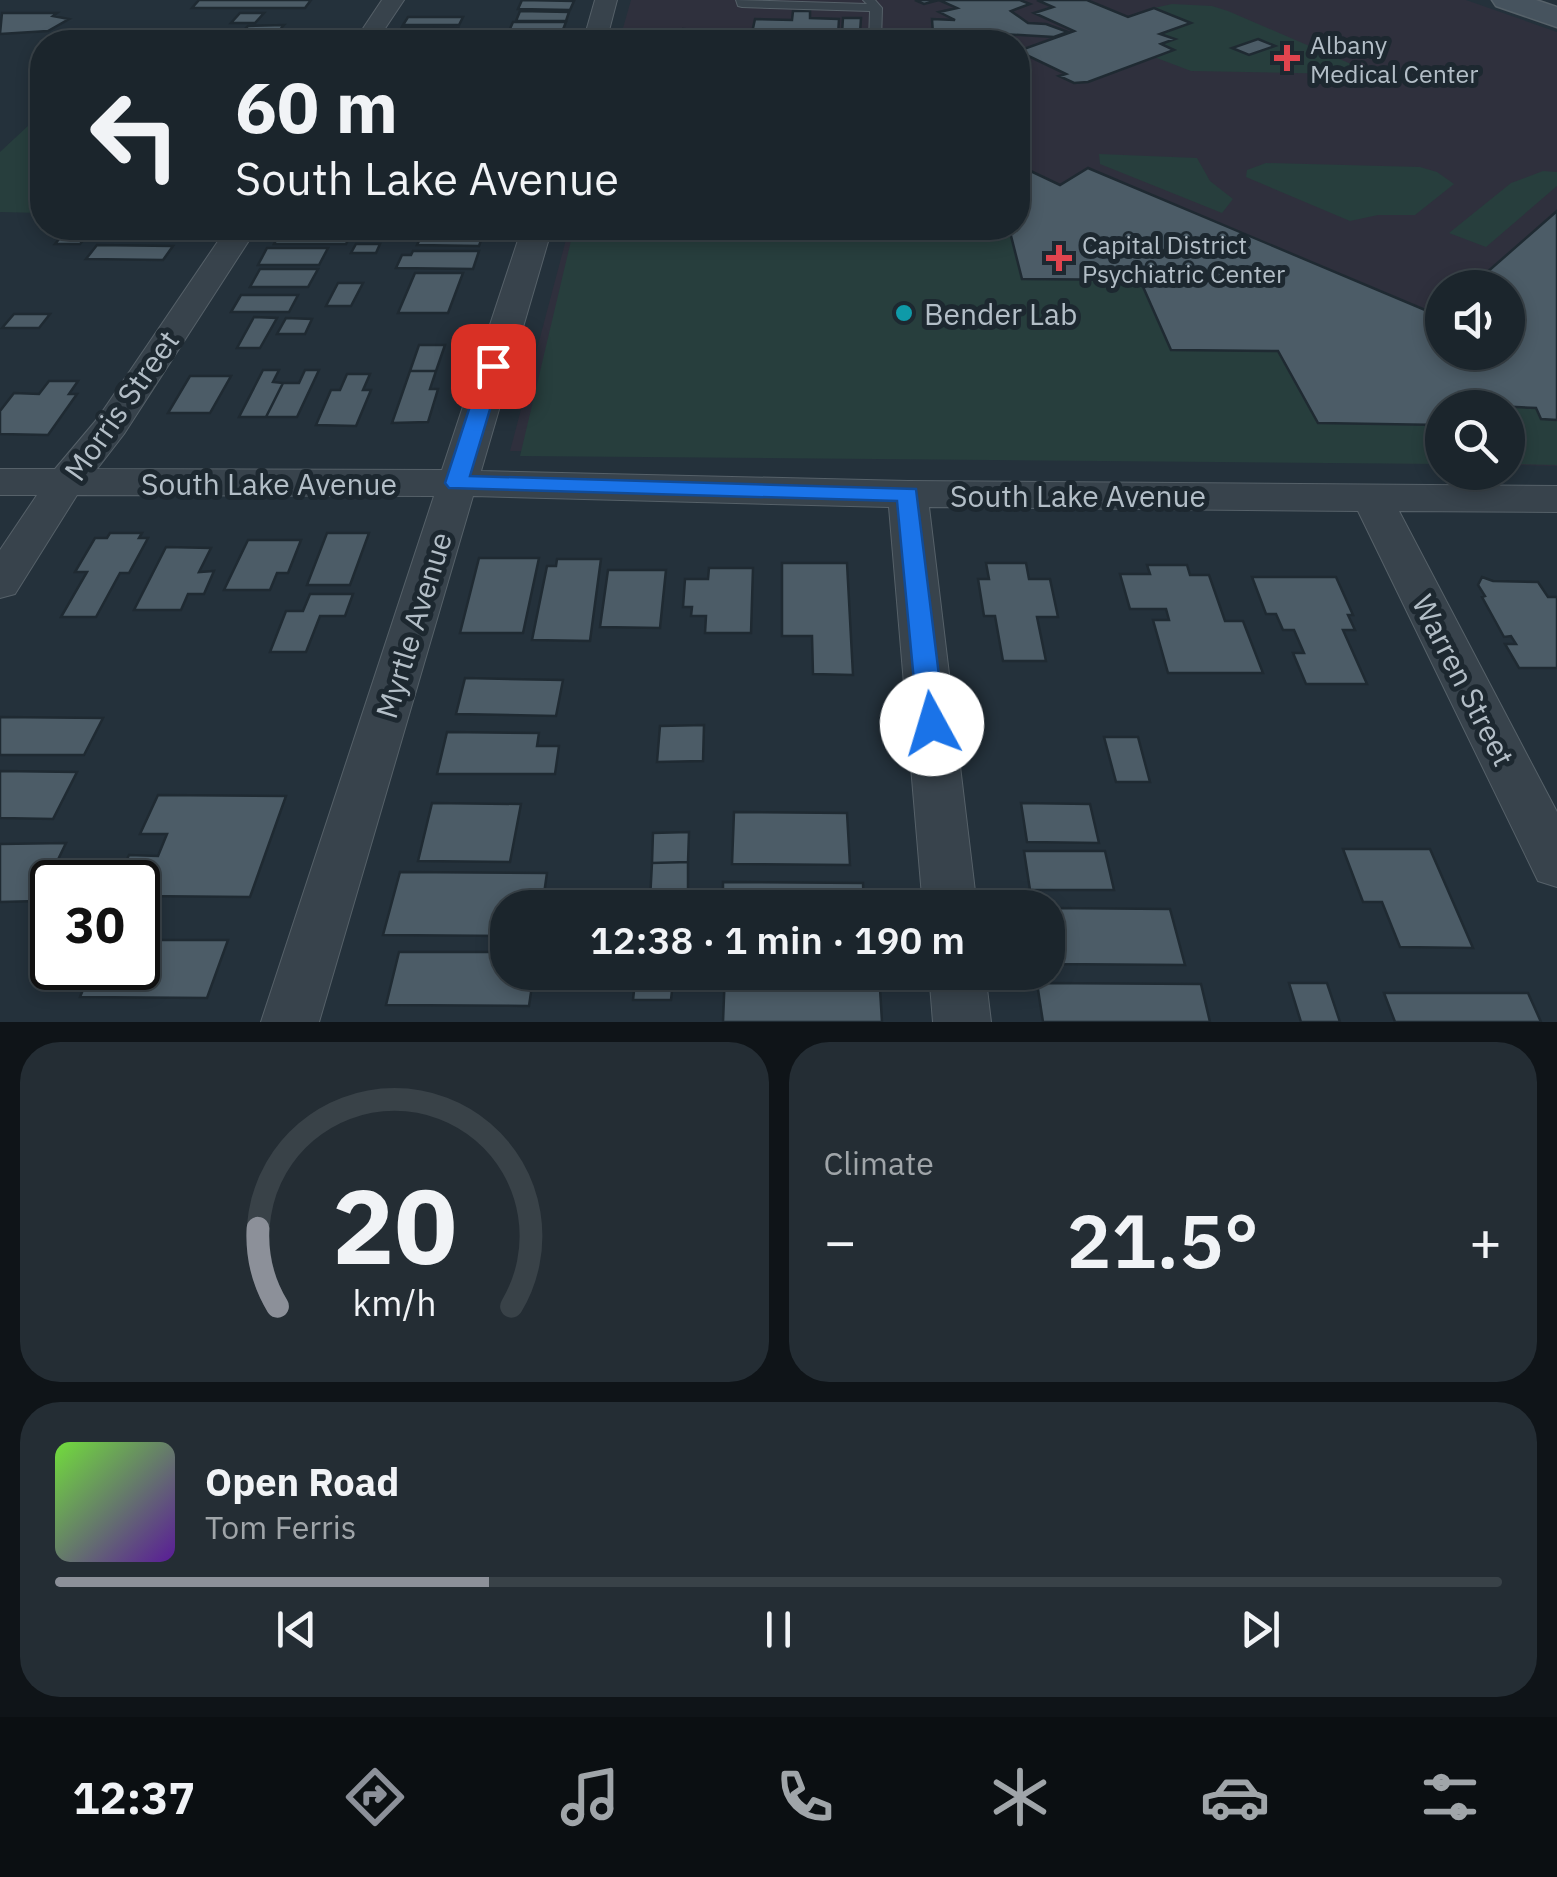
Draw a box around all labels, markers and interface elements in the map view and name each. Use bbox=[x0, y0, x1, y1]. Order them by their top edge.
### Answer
place label: Albany Medical Center bbox=[1310, 28, 1478, 90]
marker: Albany Medical Center bbox=[1274, 45, 1300, 71]
text: 60 m bbox=[235, 61, 398, 152]
icon: left bbox=[70, 70, 200, 200]
text: South Lake Avenue bbox=[235, 149, 619, 207]
place label: Capital District Psychiatric Center bbox=[1082, 228, 1285, 290]
marker: Capital District Psychiatric Center bbox=[1046, 245, 1072, 271]
map controls bbox=[1425, 270, 1525, 490]
button: sound bbox=[1425, 270, 1525, 370]
place label: Bender Lab bbox=[924, 294, 1077, 333]
marker: Bender Lab bbox=[893, 302, 915, 324]
street label: Morris Street bbox=[55, 322, 187, 488]
pin bbox=[451, 324, 536, 409]
icon: arrive bbox=[466, 339, 521, 394]
button: search bbox=[1425, 390, 1525, 490]
street label: South Lake Avenue bbox=[141, 464, 397, 503]
street label: South Lake Avenue bbox=[950, 476, 1206, 515]
street label: Myrtle Avenue bbox=[366, 527, 460, 723]
street label: Warren Street bbox=[1404, 588, 1524, 772]
position arrow bbox=[880, 672, 984, 776]
speed limit sign: 30 bbox=[30, 860, 160, 990]
text: 12:38 · 1 min · 190 m bbox=[590, 915, 965, 964]
text: Climate bbox=[824, 1142, 934, 1184]
text: 20 bbox=[332, 1157, 457, 1293]
text: 21.5° bbox=[1066, 1191, 1259, 1289]
text: − bbox=[824, 1205, 857, 1276]
text: + bbox=[1469, 1205, 1502, 1276]
text: km/h bbox=[352, 1279, 436, 1326]
text: Open Road bbox=[205, 1457, 399, 1506]
text: Tom Ferris bbox=[205, 1506, 356, 1548]
icon: previous bbox=[269, 1602, 324, 1657]
icon: pause bbox=[751, 1602, 806, 1657]
icon: next bbox=[1233, 1602, 1288, 1657]
icon: directions bbox=[340, 1762, 410, 1832]
icon: music bbox=[555, 1762, 625, 1832]
icon: phone bbox=[770, 1762, 840, 1832]
icon: climate bbox=[985, 1762, 1055, 1832]
icon: car bbox=[1200, 1762, 1270, 1832]
icon: filters bbox=[1415, 1762, 1485, 1832]
text: 12:37 bbox=[72, 1768, 195, 1826]

